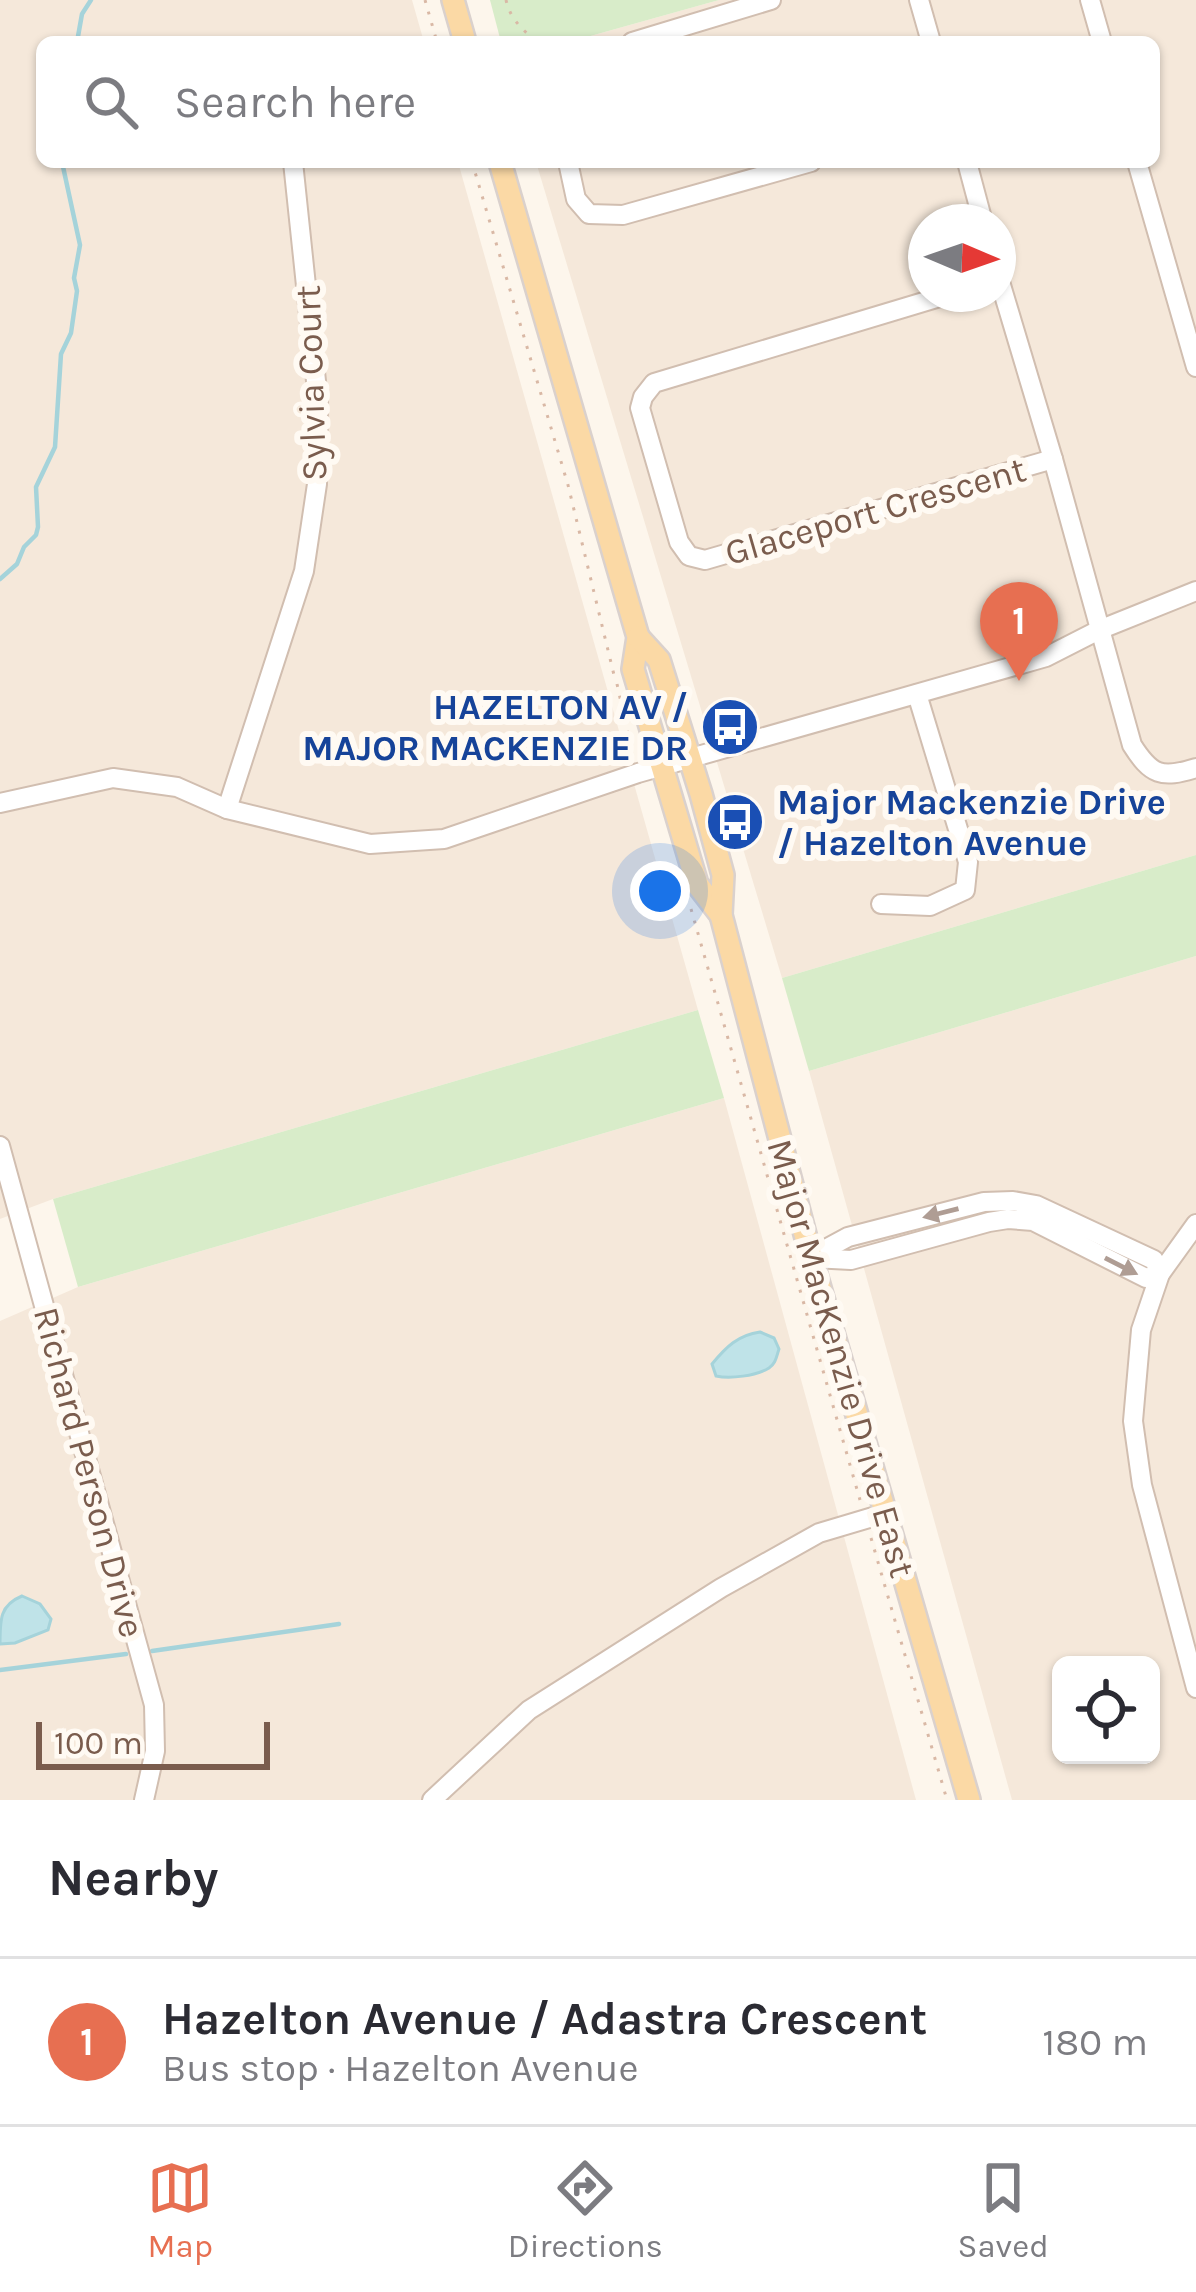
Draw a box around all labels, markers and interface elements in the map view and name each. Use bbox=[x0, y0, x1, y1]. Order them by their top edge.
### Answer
search box bbox=[36, 36, 1160, 168]
icon: search bbox=[78, 69, 144, 135]
text: Search here bbox=[174, 76, 416, 128]
north arrow bbox=[908, 204, 1016, 312]
street label: Sylvia Court bbox=[287, 284, 335, 482]
street label: Glaceport Crescent bbox=[720, 448, 1030, 574]
pin: 1 bbox=[980, 582, 1058, 681]
place label: HAZELTON AV / MAJOR MACKENZIE DR bbox=[302, 686, 688, 769]
bus stop icon: HAZELTON AV / MAJOR MACKENZIE DR bbox=[699, 696, 761, 758]
place label: Major Mackenzie Drive / Hazelton Avenue bbox=[777, 781, 1166, 864]
bus stop icon: Major Mackenzie Drive / Hazelton Avenue bbox=[704, 791, 766, 853]
your location bbox=[630, 861, 690, 921]
street label: Major MacKenzie Drive East bbox=[758, 1134, 924, 1582]
one-way arrow bbox=[922, 1205, 959, 1224]
one-way arrow bbox=[1104, 1255, 1139, 1275]
street label: Richard Person Drive bbox=[25, 1303, 153, 1642]
map controls bbox=[1052, 1656, 1160, 1764]
button: locate bbox=[1052, 1656, 1160, 1764]
scale bar bbox=[36, 1716, 270, 1769]
text: 100 m bbox=[54, 1724, 143, 1762]
text: Nearby bbox=[48, 1848, 218, 1908]
text: Hazelton Avenue / Adastra Crescent bbox=[162, 1993, 927, 2045]
text: 1 bbox=[80, 2019, 94, 2065]
text: 180 m bbox=[1042, 2019, 1148, 2065]
text: Bus stop · Hazelton Avenue bbox=[162, 2045, 638, 2091]
tab: Map bbox=[147, 2155, 213, 2265]
tab: Directions bbox=[508, 2155, 663, 2265]
tab: Saved bbox=[958, 2155, 1049, 2265]

